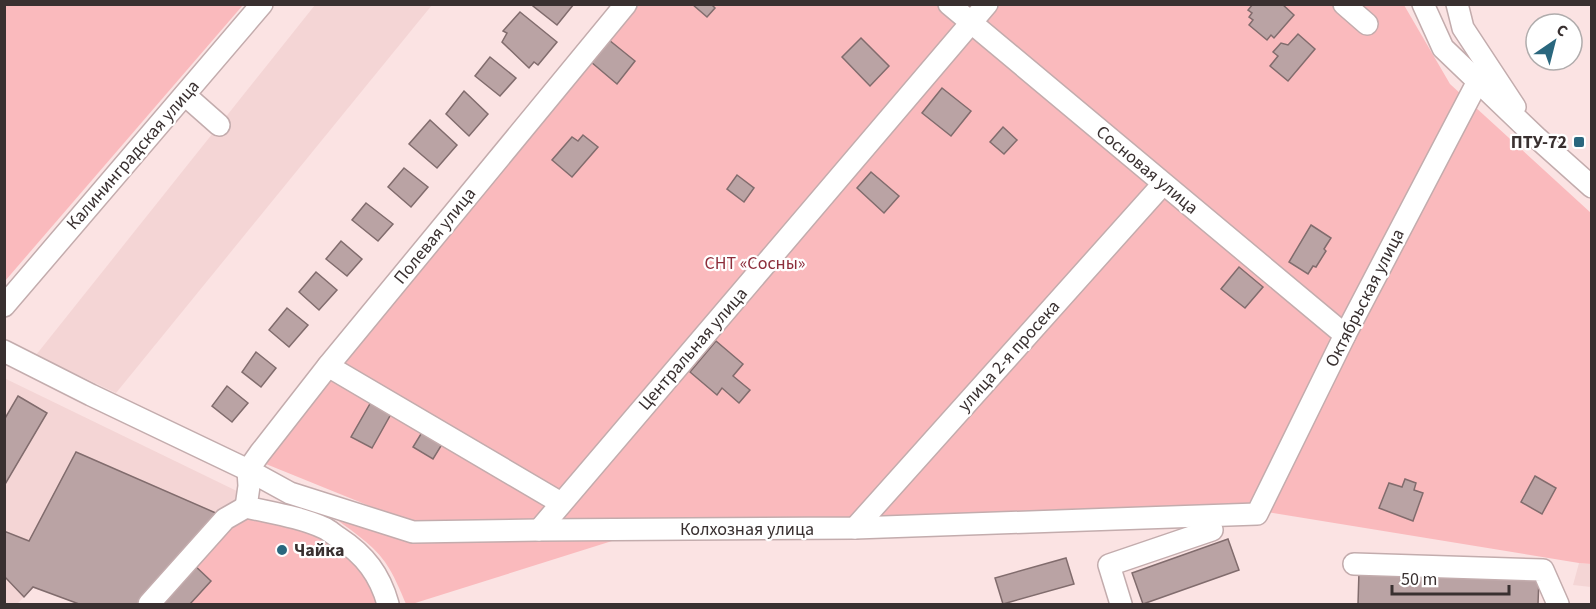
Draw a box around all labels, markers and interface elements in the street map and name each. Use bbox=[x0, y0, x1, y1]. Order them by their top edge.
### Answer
north arrow bbox=[1524, 12, 1584, 72]
text: С bbox=[1552, 19, 1572, 42]
street label: Калининградская улица bbox=[61, 75, 205, 235]
street label: Сосновая улица bbox=[1091, 120, 1203, 220]
place label: ПТУ-72 bbox=[1511, 130, 1567, 155]
marker: ПТУ-72 bbox=[1572, 135, 1586, 149]
street label: Полевая улица bbox=[388, 182, 482, 290]
street label: Октябрьская улица bbox=[1319, 225, 1411, 371]
park label: СНТ «Сосны» bbox=[704, 251, 806, 276]
street label: Центральная улица bbox=[633, 282, 753, 416]
street label: улица 2-я просека bbox=[952, 295, 1066, 417]
street label: Колхозная улица bbox=[680, 517, 814, 542]
place label: Чайка bbox=[294, 538, 345, 563]
marker: Чайка bbox=[275, 543, 289, 557]
scale bar bbox=[1392, 558, 1509, 596]
text: 50 m bbox=[1401, 567, 1437, 592]

